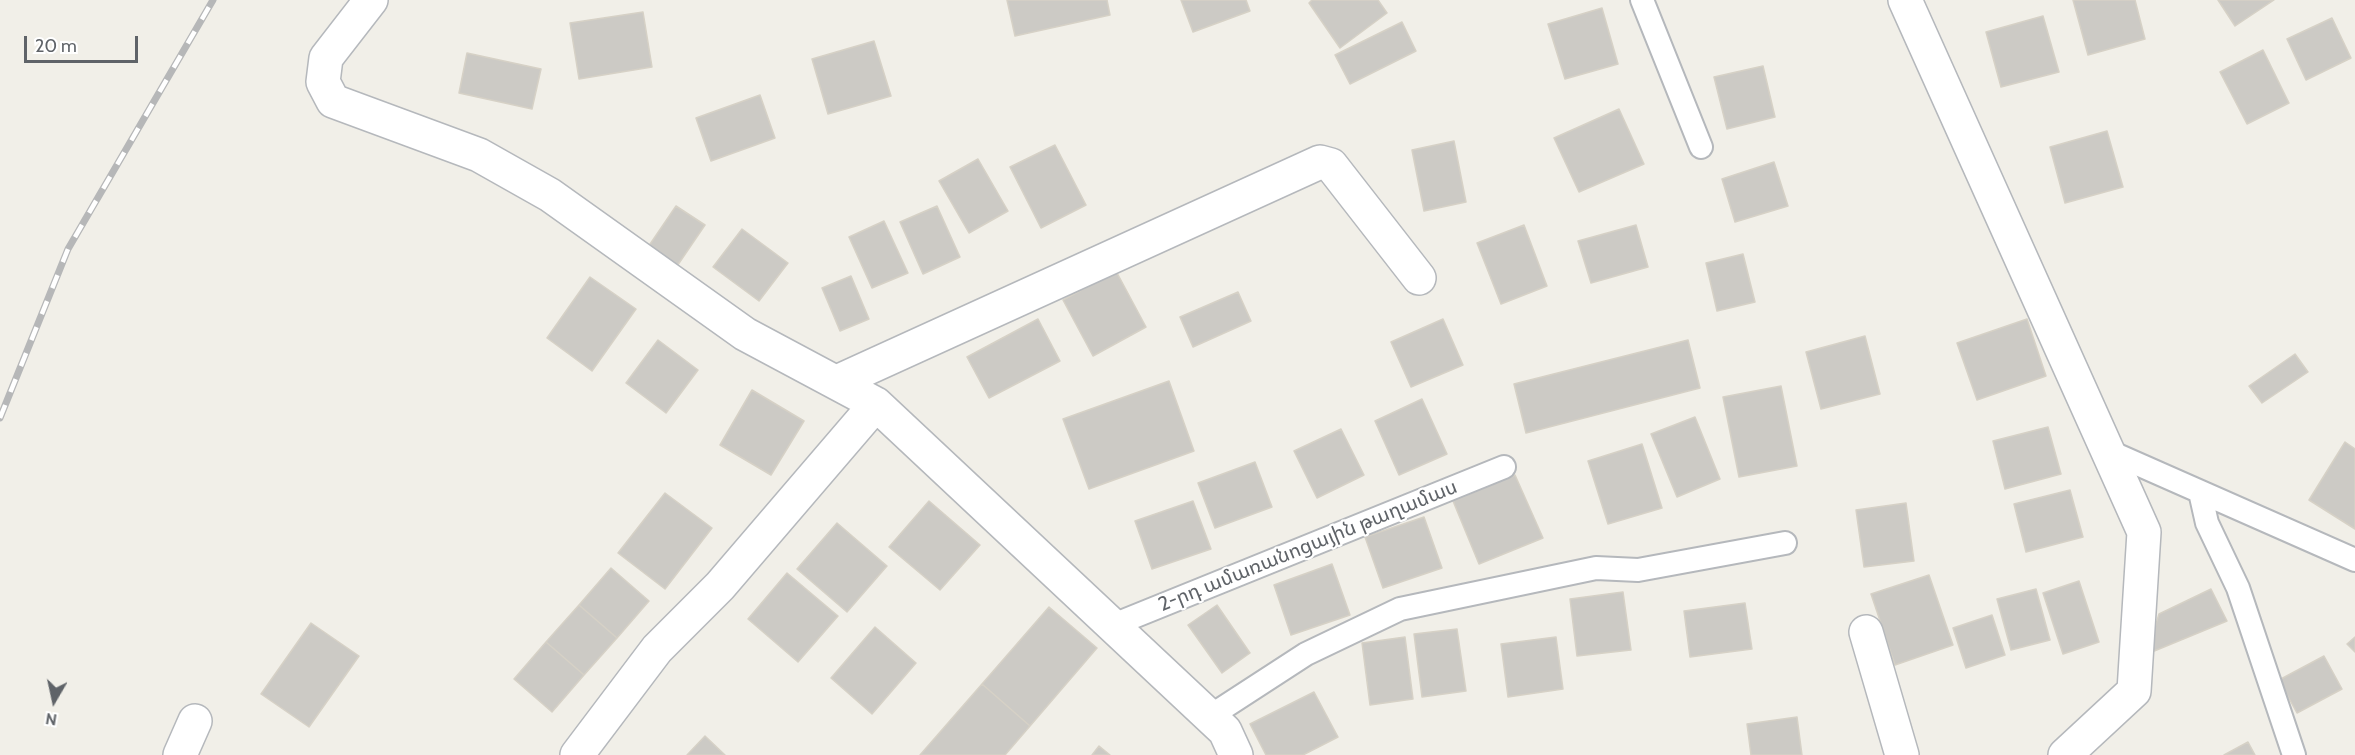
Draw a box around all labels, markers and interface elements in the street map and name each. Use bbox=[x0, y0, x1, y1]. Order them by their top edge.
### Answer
scale bar bbox=[27, 24, 141, 62]
text: 20 m bbox=[35, 35, 77, 57]
street label: 2-րդ ամառանոցային թաղամաս bbox=[1155, 475, 1461, 617]
north arrow bbox=[24, 671, 84, 731]
text: N bbox=[44, 709, 58, 730]

